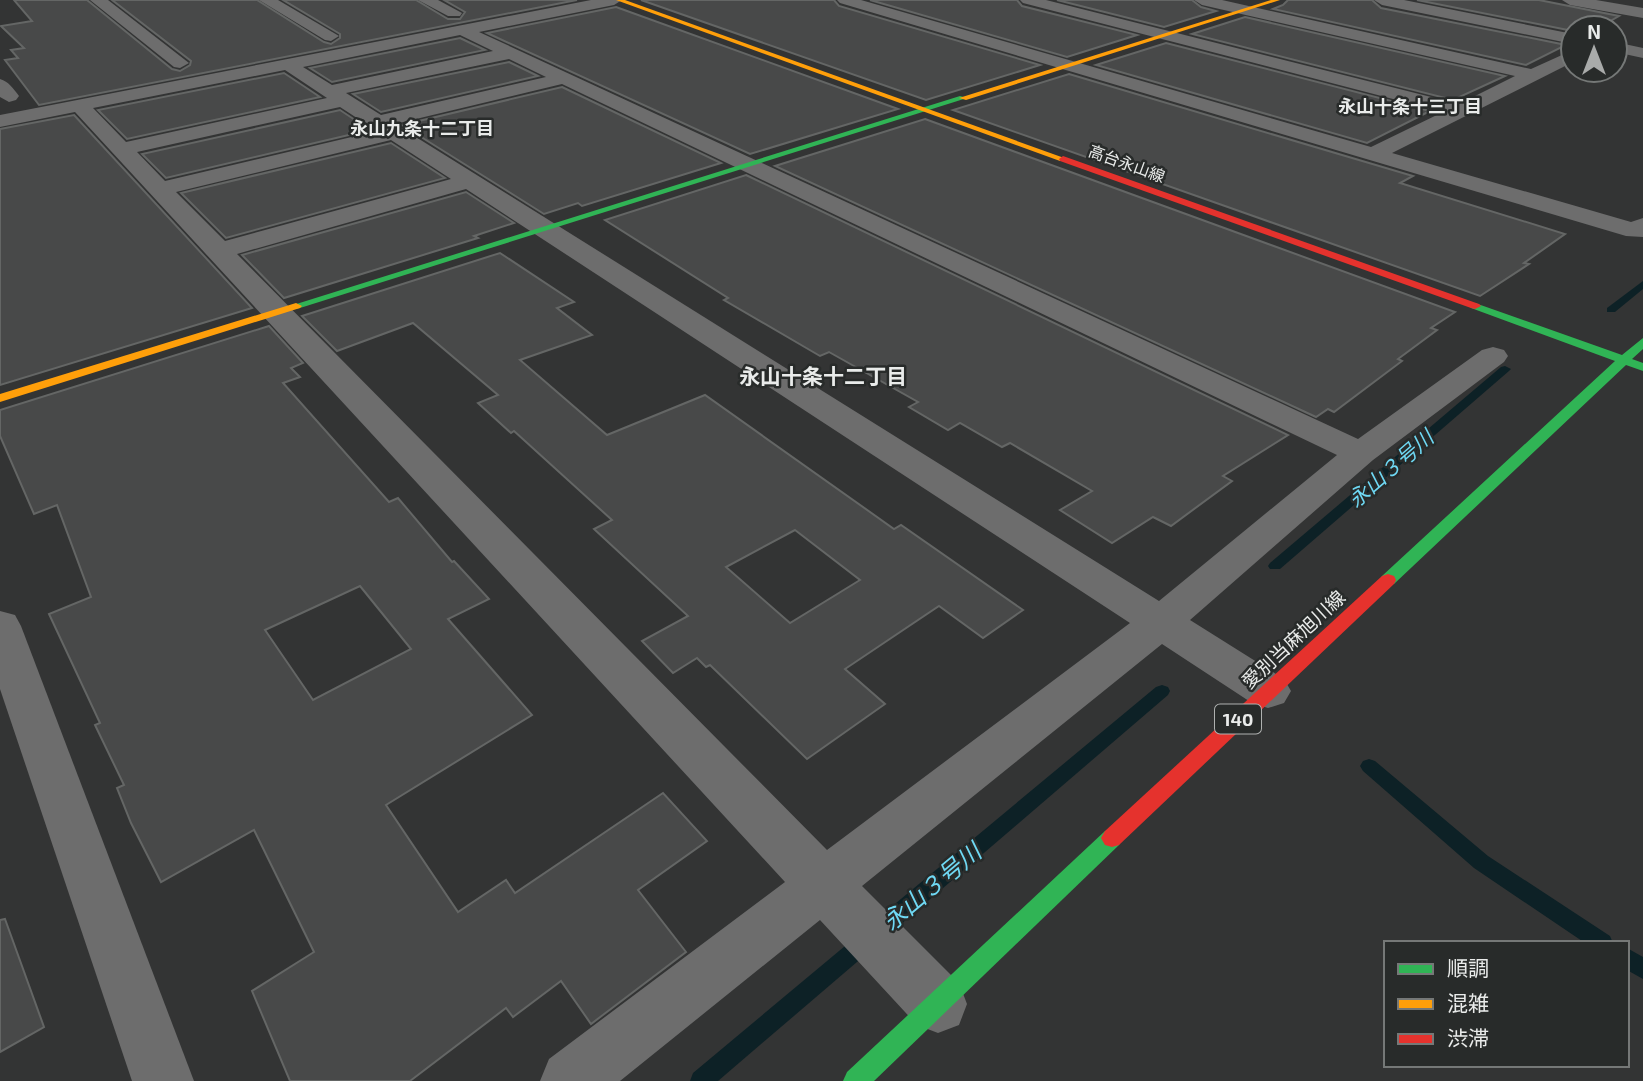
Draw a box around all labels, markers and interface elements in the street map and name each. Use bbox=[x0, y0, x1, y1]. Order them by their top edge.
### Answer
north arrow bbox=[1559, 14, 1629, 84]
text: N bbox=[1587, 20, 1601, 43]
district label: 永山十条十三丁目 bbox=[1338, 95, 1482, 117]
district label: 永山九条十二丁目 bbox=[350, 117, 494, 139]
street label: 高台永山線 bbox=[1086, 140, 1168, 186]
district label: 永山十条十二丁目 bbox=[739, 363, 907, 388]
water label: 永山３号川 bbox=[1342, 423, 1439, 512]
street label: 愛別当麻旭川線 bbox=[1237, 585, 1349, 693]
road number: 140 bbox=[1215, 704, 1261, 734]
water label: 永山３号川 bbox=[876, 834, 989, 936]
legend bbox=[1384, 941, 1629, 1067]
text: 順調 bbox=[1447, 955, 1489, 980]
text: 混雑 bbox=[1447, 990, 1489, 1015]
text: 渋滞 bbox=[1447, 1025, 1489, 1050]

